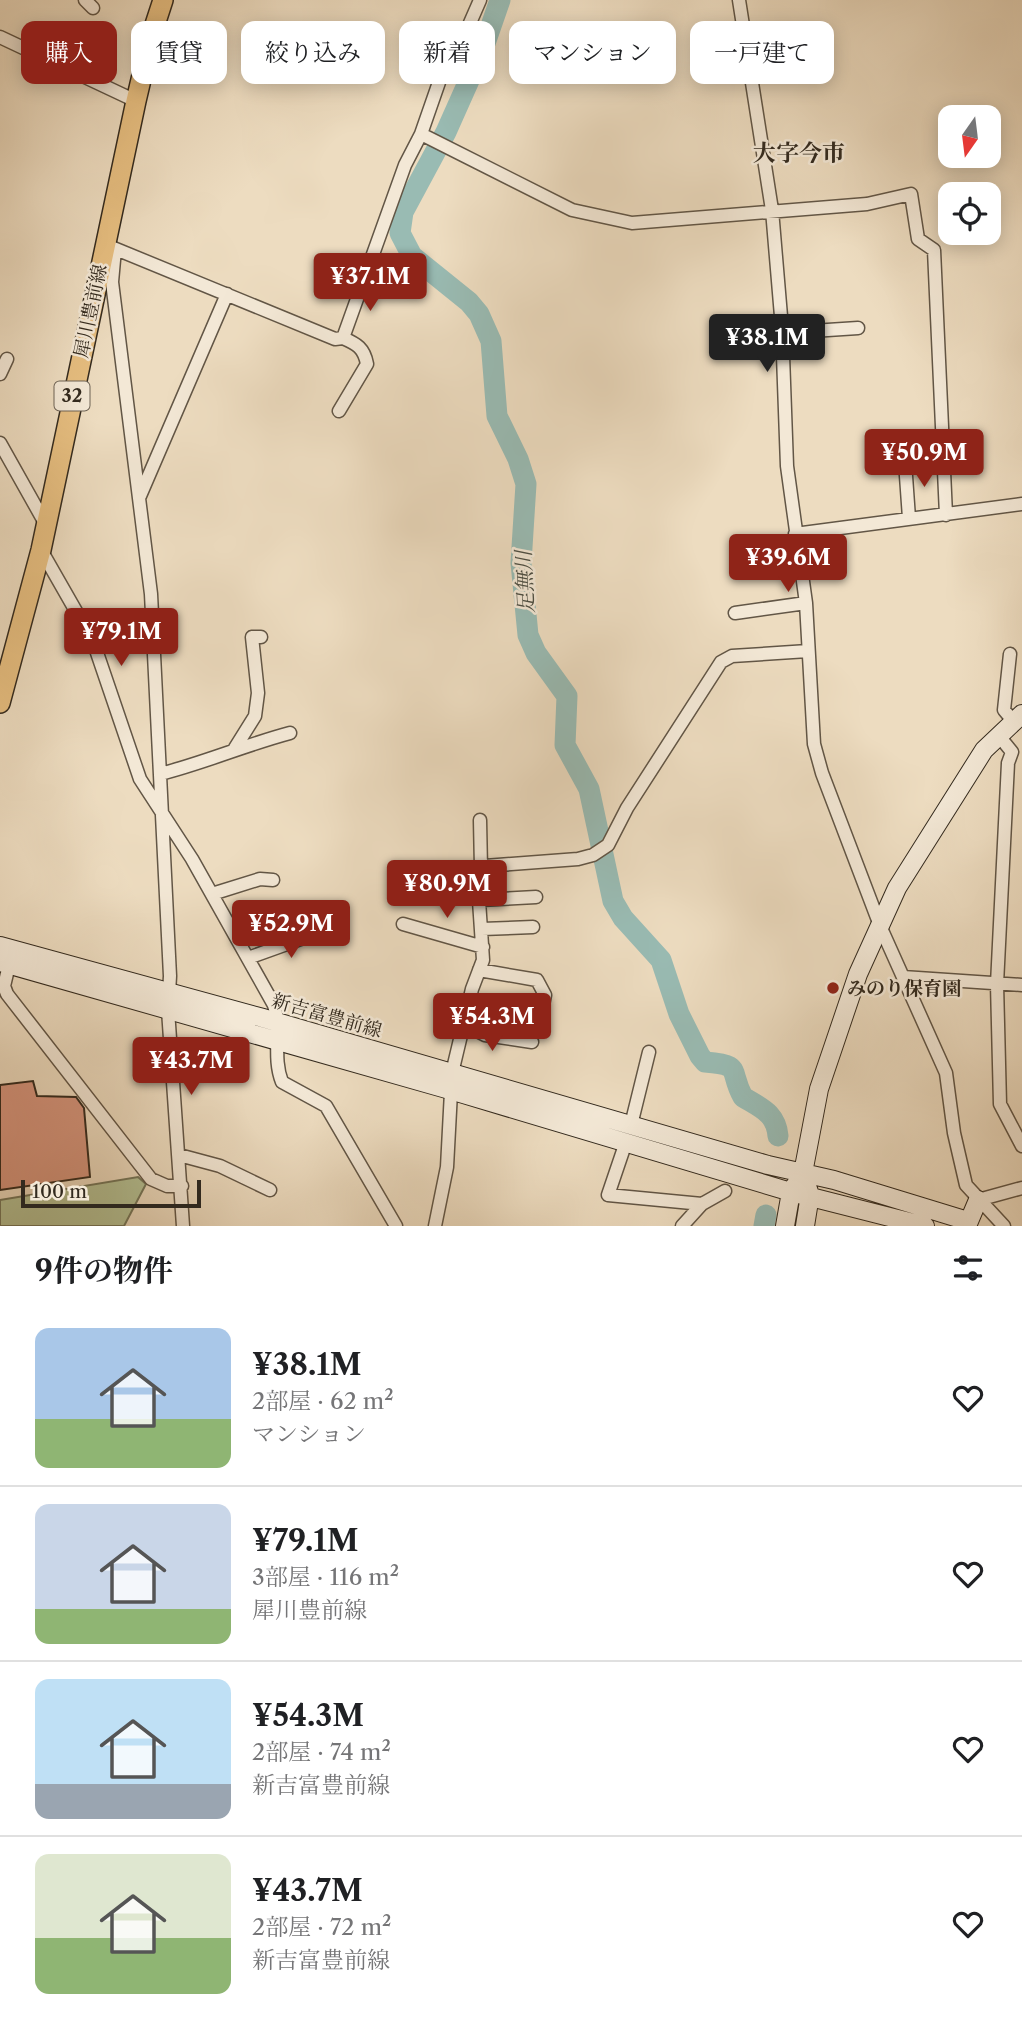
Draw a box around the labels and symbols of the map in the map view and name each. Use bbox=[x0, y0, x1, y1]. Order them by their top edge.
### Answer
north arrow bbox=[938, 105, 1001, 168]
district label: 大字今市 bbox=[753, 139, 845, 167]
pin: ¥37.1M bbox=[313, 254, 427, 313]
street label: 犀川豊前線 bbox=[69, 262, 112, 360]
pin: ¥38.1M bbox=[710, 314, 824, 374]
road number: 32 bbox=[55, 382, 90, 410]
pin: ¥50.9M bbox=[867, 430, 981, 489]
pin: ¥39.6M bbox=[731, 534, 845, 594]
water label: 足無川 bbox=[510, 548, 539, 614]
pin: ¥79.1M bbox=[64, 608, 178, 668]
pin: ¥80.9M bbox=[390, 860, 504, 920]
pin: ¥52.9M bbox=[234, 900, 348, 960]
place label: みのり保育園 bbox=[847, 977, 961, 1000]
marker: みのり保育園 bbox=[825, 980, 841, 996]
street label: 新吉富豊前線 bbox=[269, 989, 385, 1042]
pin: ¥54.3M bbox=[435, 993, 549, 1053]
pin: ¥43.7M bbox=[134, 1038, 248, 1097]
scale bar bbox=[21, 1177, 201, 1209]

